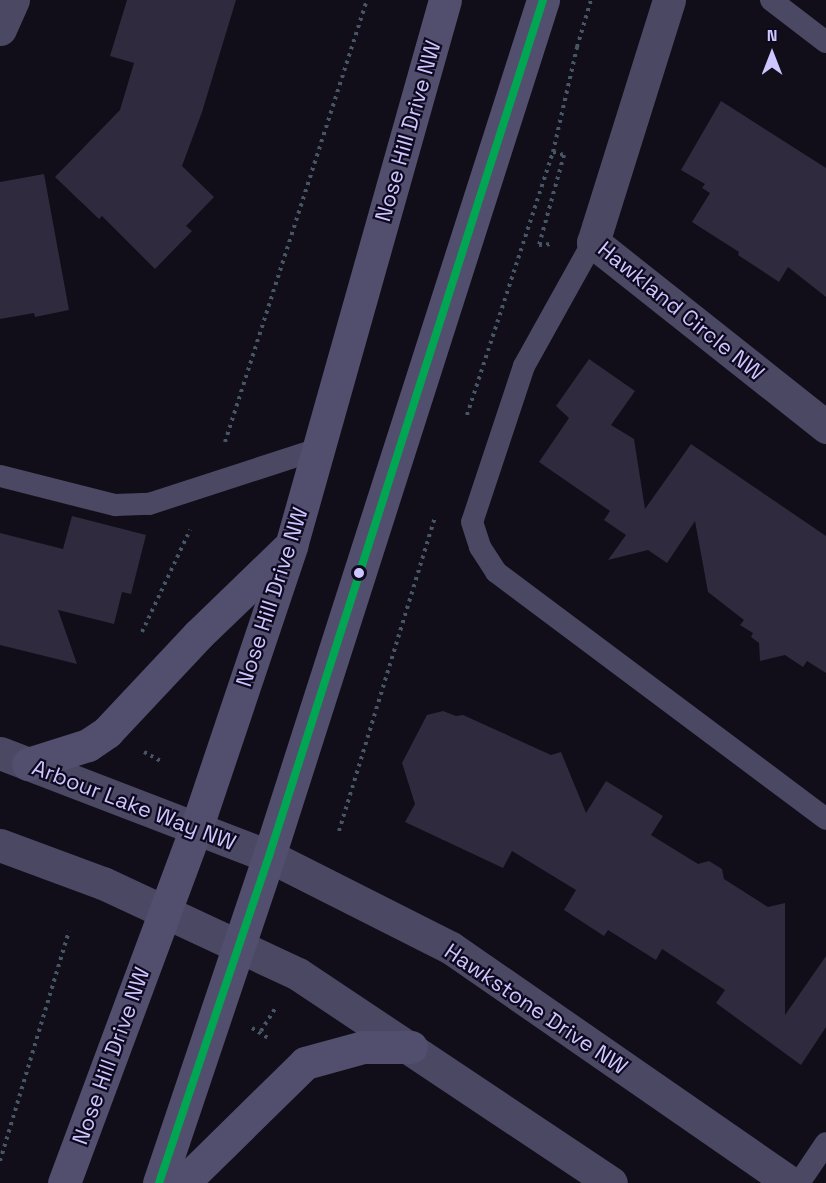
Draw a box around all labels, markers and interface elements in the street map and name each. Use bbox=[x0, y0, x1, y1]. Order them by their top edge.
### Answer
north arrow bbox=[742, 24, 802, 84]
text: N bbox=[767, 25, 777, 46]
street label: Nose Hill Drive NW bbox=[370, 38, 446, 224]
street label: Hawkland Circle NW bbox=[593, 236, 769, 386]
street label: Nose Hill Drive NW bbox=[231, 504, 313, 690]
unlabelled marker bbox=[353, 567, 365, 579]
street label: Arbour Lake Way NW bbox=[28, 754, 240, 856]
street label: Hawkstone Drive NW bbox=[439, 938, 633, 1080]
street label: Nose Hill Drive NW bbox=[67, 964, 155, 1148]

